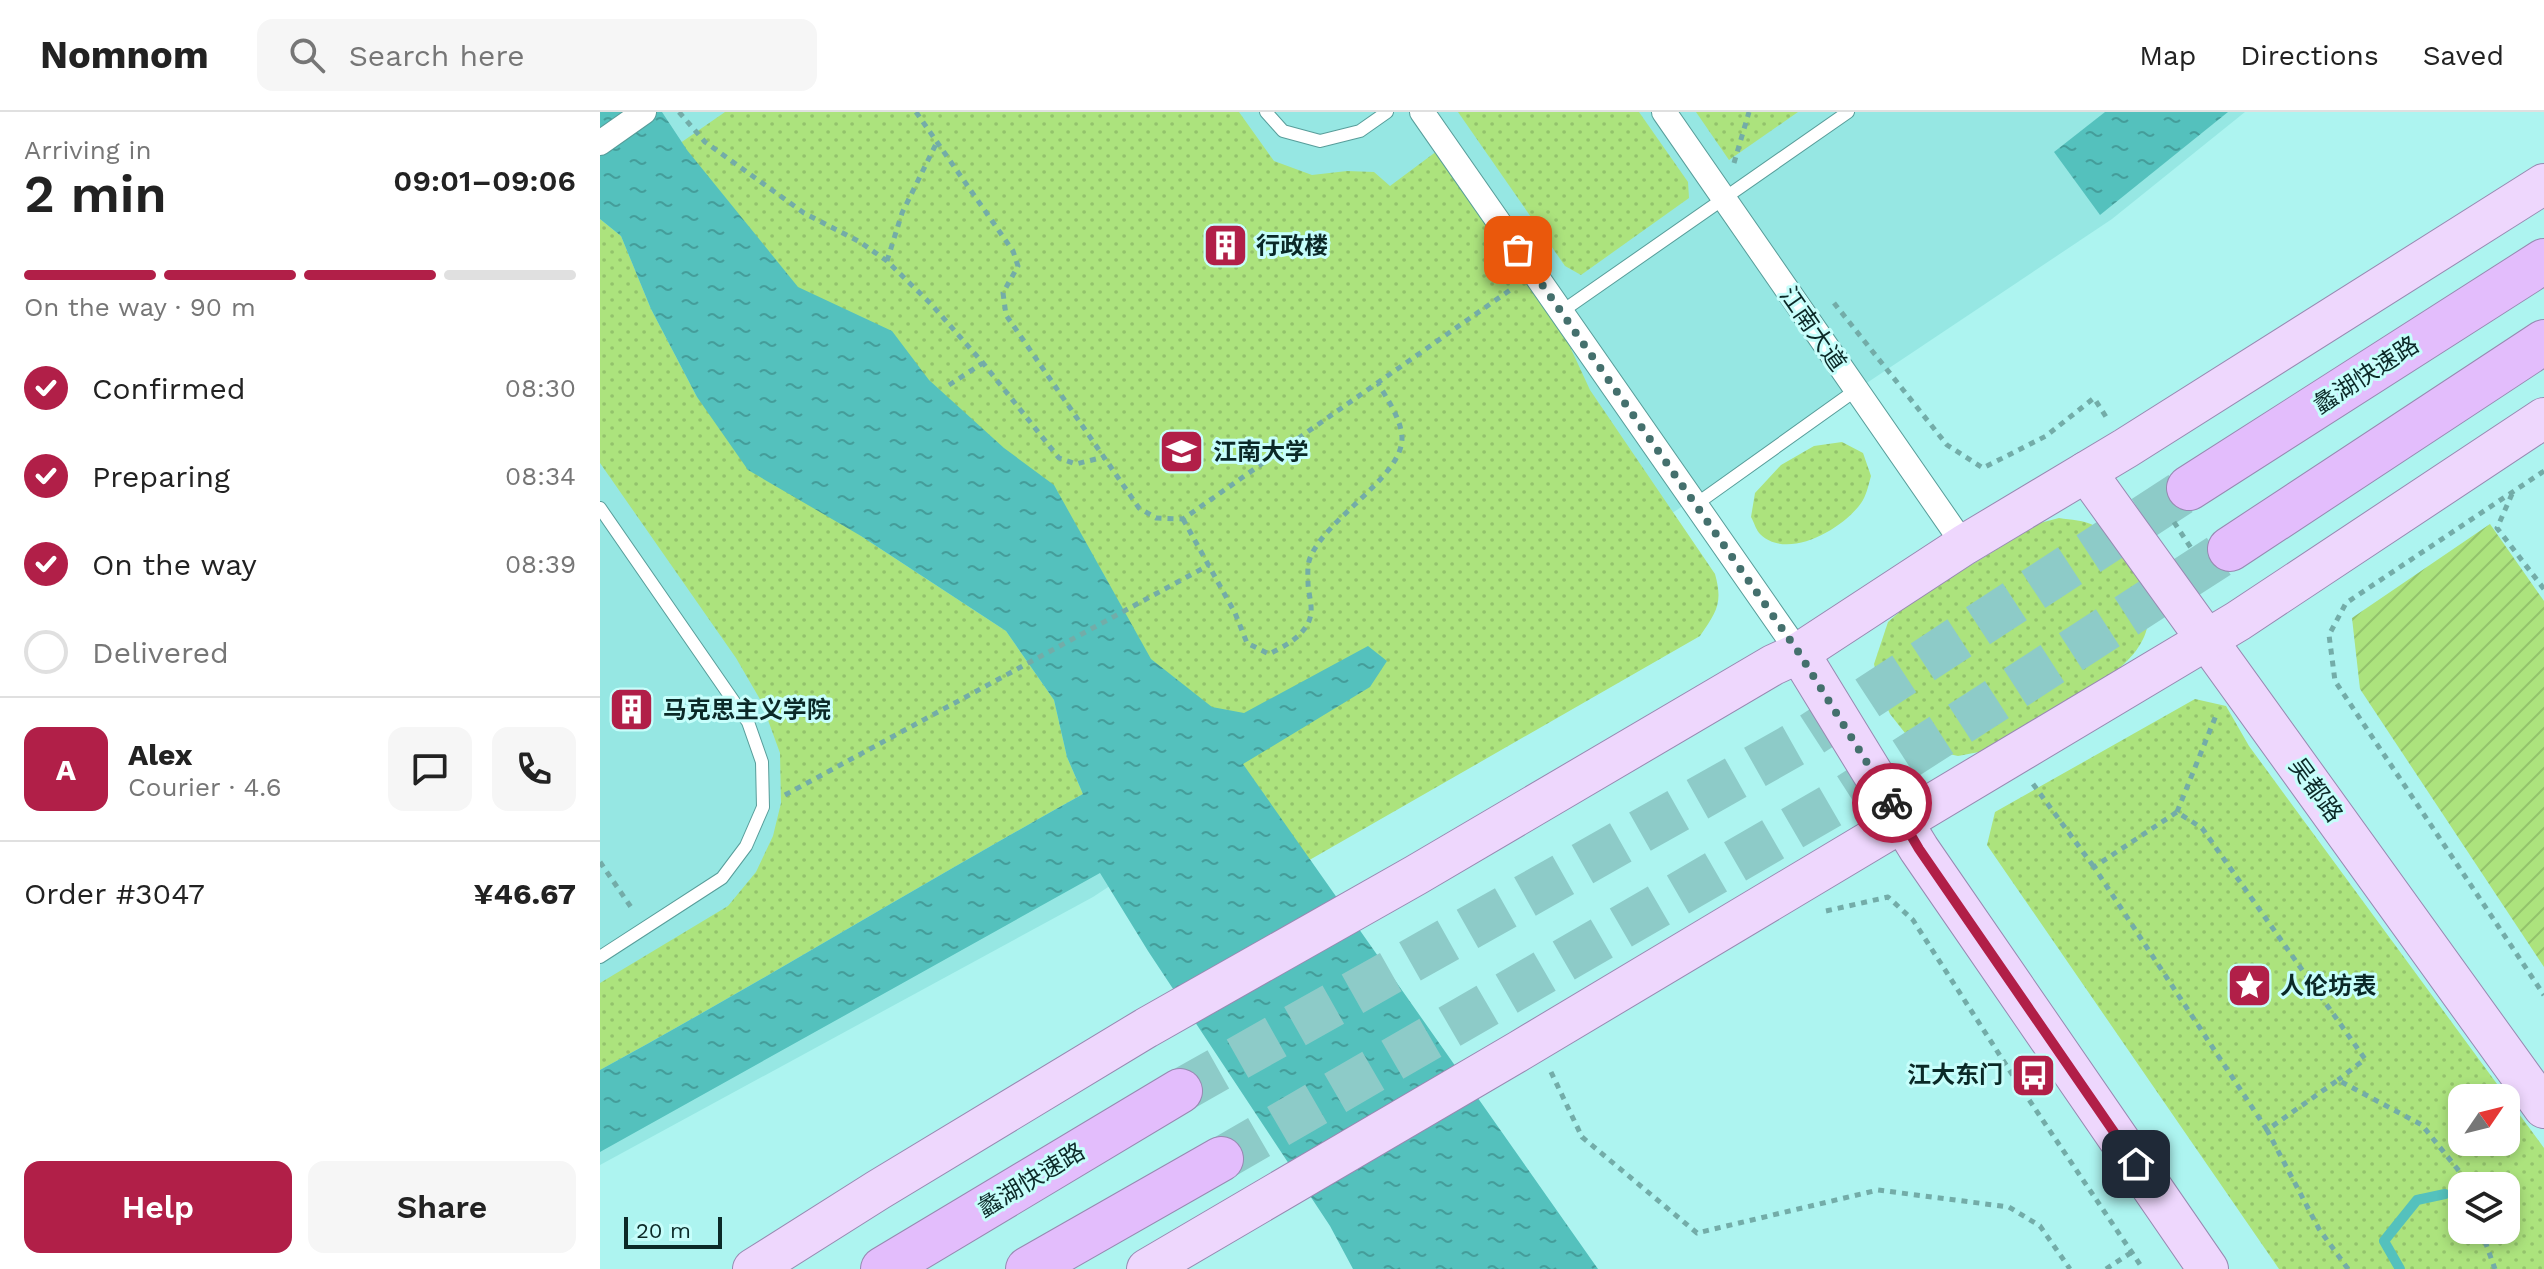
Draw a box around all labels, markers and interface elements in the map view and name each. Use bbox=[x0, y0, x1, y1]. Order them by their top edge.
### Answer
search box bbox=[257, 19, 817, 91]
text: Nomnom bbox=[40, 33, 209, 77]
icon: search bbox=[285, 33, 329, 77]
text: Search here bbox=[349, 38, 524, 73]
text: Map bbox=[2139, 39, 2196, 72]
text: Directions bbox=[2240, 39, 2379, 72]
text: Saved bbox=[2423, 39, 2504, 72]
text: Arriving in bbox=[24, 135, 152, 165]
text: 09:01–09:06 bbox=[393, 163, 576, 198]
text: 2 min bbox=[24, 164, 167, 225]
pin bbox=[1484, 216, 1552, 284]
building icon: 行政楼 bbox=[1201, 222, 1249, 270]
icon: bag bbox=[1496, 228, 1540, 272]
place label: 行政楼 bbox=[1256, 232, 1328, 260]
street label: 江南大道 bbox=[1774, 282, 1852, 376]
text: On the way · 90 m bbox=[24, 292, 256, 322]
street label: 蠡湖快速路 bbox=[2308, 331, 2424, 419]
icon: check bbox=[24, 366, 68, 410]
text: Confirmed bbox=[92, 371, 246, 406]
text: 08:30 bbox=[505, 373, 576, 403]
school or university icon: 江南大学 bbox=[1158, 428, 1206, 476]
place label: 江南大学 bbox=[1213, 438, 1309, 466]
icon: check bbox=[24, 454, 68, 498]
text: Preparing bbox=[92, 459, 230, 494]
text: 08:34 bbox=[505, 461, 576, 491]
icon: check bbox=[24, 542, 68, 586]
text: On the way bbox=[92, 547, 257, 582]
text: 08:39 bbox=[505, 549, 576, 579]
text: Delivered bbox=[92, 635, 229, 670]
building icon: 马克思主义学院 bbox=[608, 686, 656, 734]
place label: 马克思主义学院 bbox=[663, 696, 831, 724]
button: chat bbox=[388, 727, 472, 811]
button: phone bbox=[492, 727, 576, 811]
text: Alex bbox=[128, 737, 192, 772]
text: A bbox=[56, 752, 76, 787]
street label: 吴都路 bbox=[2284, 753, 2348, 827]
courier bbox=[1852, 763, 1932, 843]
text: Courier · 4.6 bbox=[128, 772, 282, 802]
icon: bike bbox=[1870, 781, 1914, 825]
text: Order #3047 bbox=[24, 876, 205, 911]
text: ¥46.67 bbox=[474, 876, 576, 911]
place icon: 人伦坊表 bbox=[2225, 962, 2273, 1010]
place label: 人伦坊表 bbox=[2280, 972, 2376, 1000]
bus stop icon: 江大东门 bbox=[2010, 1051, 2058, 1099]
place label: 江大东门 bbox=[1907, 1061, 2003, 1089]
north arrow bbox=[2448, 1084, 2520, 1156]
map controls bbox=[2448, 1084, 2520, 1244]
pin bbox=[2102, 1130, 2170, 1198]
street label: 蠡湖快速路 bbox=[972, 1137, 1090, 1223]
icon: home bbox=[2114, 1142, 2158, 1186]
button: Help bbox=[24, 1161, 292, 1253]
button: Share bbox=[308, 1161, 576, 1253]
button: layers bbox=[2448, 1172, 2520, 1244]
scale bar bbox=[624, 1213, 722, 1249]
text: 20 m bbox=[636, 1218, 691, 1243]

